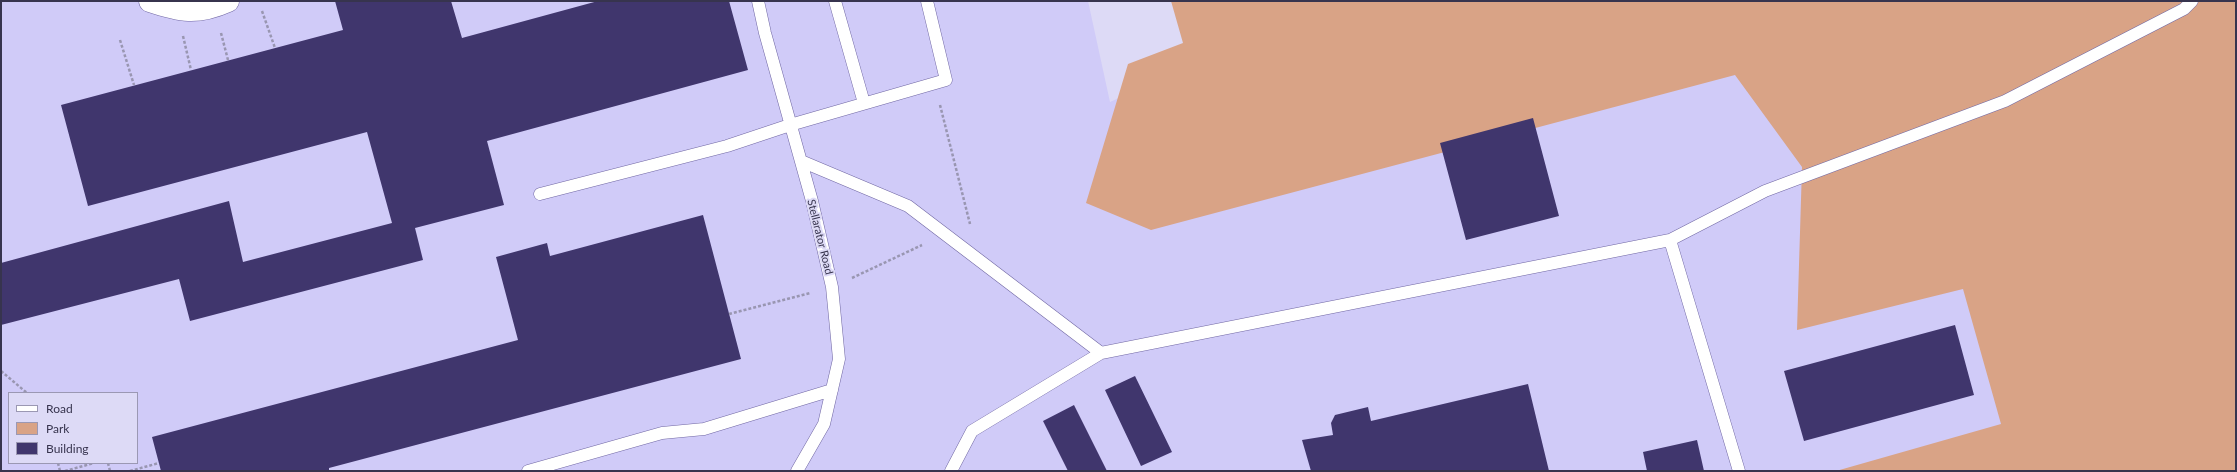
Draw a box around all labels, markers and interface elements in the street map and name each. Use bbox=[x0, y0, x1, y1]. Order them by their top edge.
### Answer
street label: Stellarator Road bbox=[804, 198, 836, 276]
legend bbox=[8, 392, 138, 464]
text: Road bbox=[46, 401, 73, 416]
text: Park bbox=[46, 421, 69, 436]
text: Building bbox=[46, 441, 89, 456]

